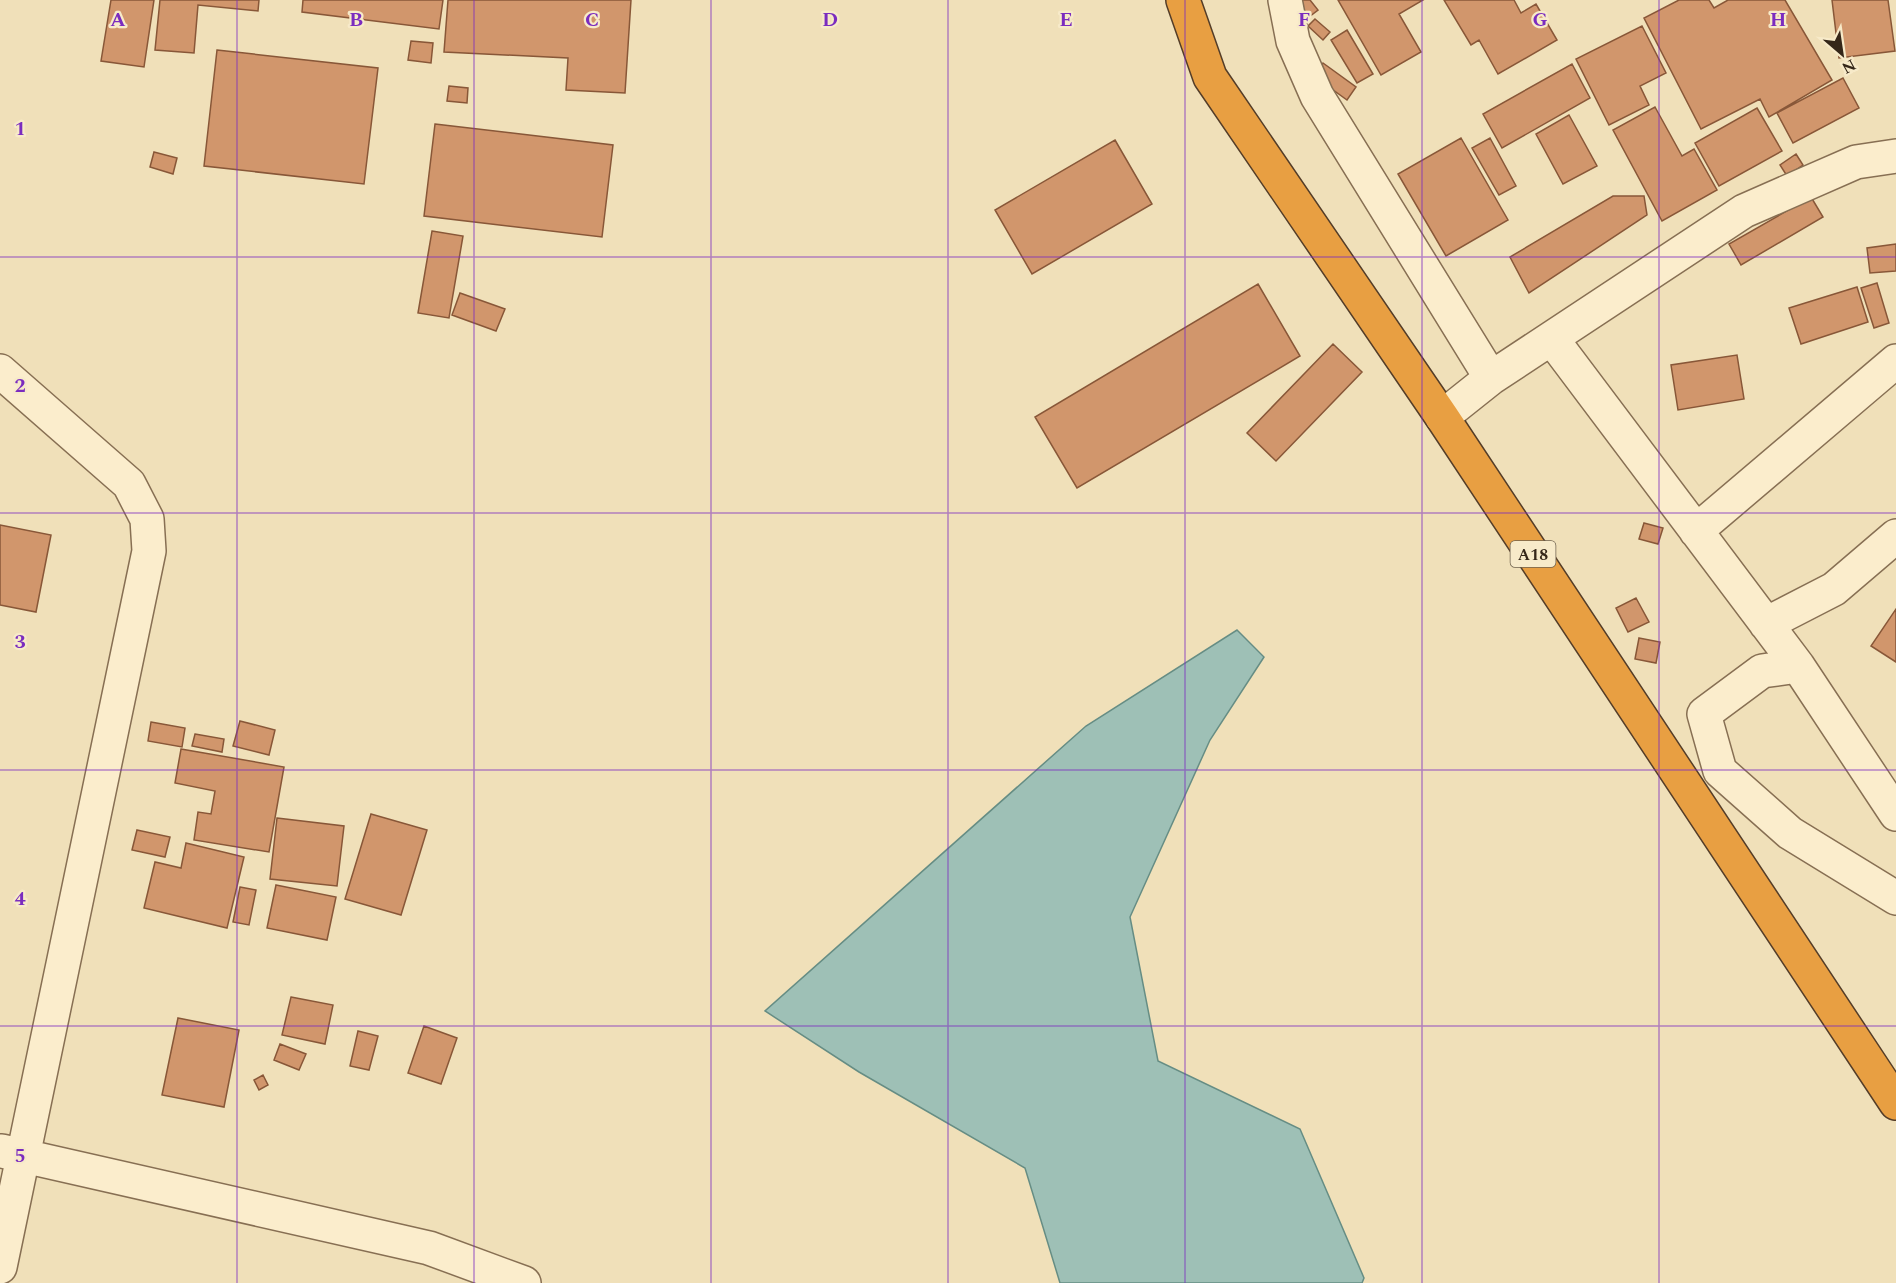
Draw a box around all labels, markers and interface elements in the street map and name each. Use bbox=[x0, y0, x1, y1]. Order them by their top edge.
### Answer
text: A bbox=[110, 5, 126, 35]
text: B bbox=[349, 5, 363, 35]
text: C bbox=[585, 5, 599, 35]
text: D bbox=[822, 5, 838, 35]
text: E bbox=[1059, 5, 1073, 35]
text: F bbox=[1298, 5, 1310, 35]
text: G bbox=[1532, 5, 1548, 35]
text: H bbox=[1770, 5, 1786, 35]
north arrow bbox=[1812, 24, 1872, 84]
text: N bbox=[1837, 53, 1860, 80]
text: 1 bbox=[14, 114, 26, 144]
text: 2 bbox=[14, 371, 26, 401]
road number: A18 bbox=[1510, 541, 1556, 567]
text: 3 bbox=[14, 627, 26, 657]
text: 4 bbox=[14, 884, 26, 914]
text: 5 bbox=[14, 1141, 26, 1171]

